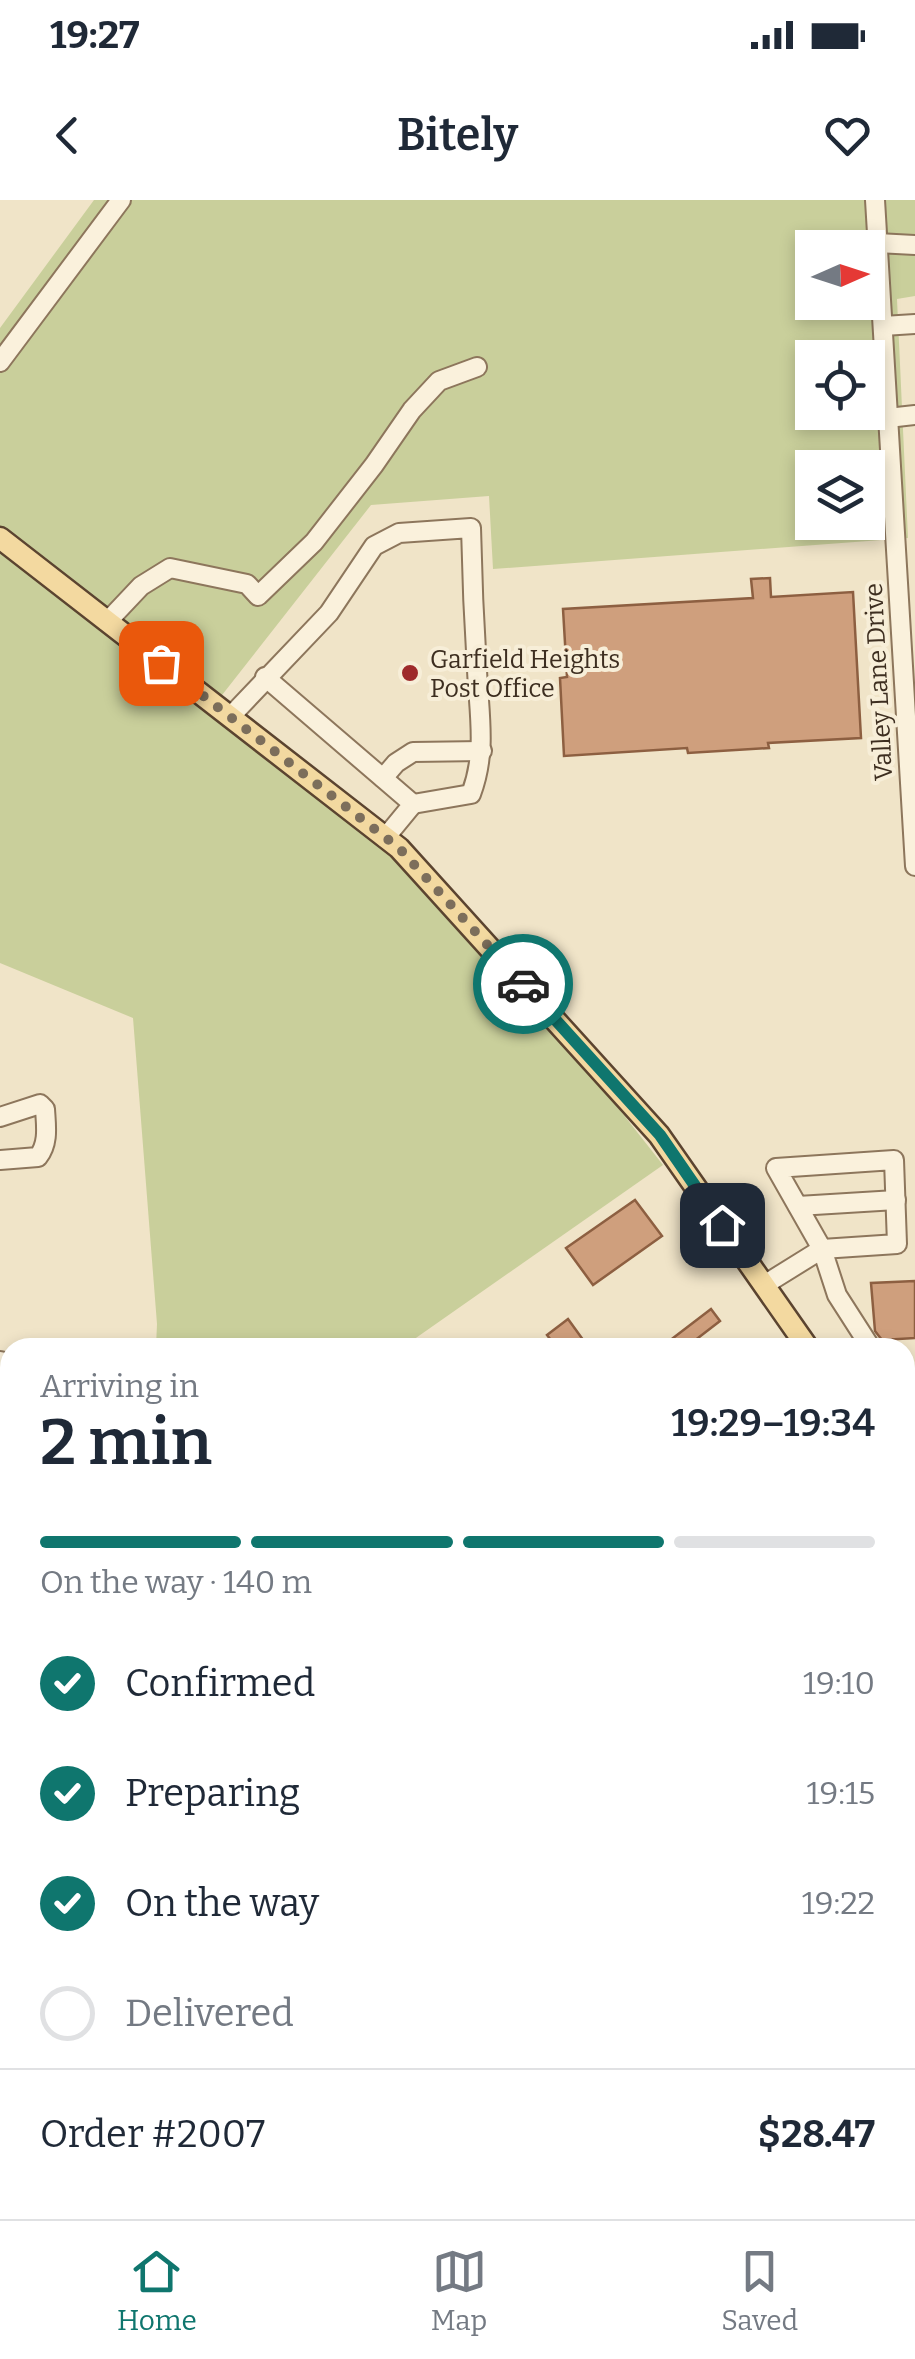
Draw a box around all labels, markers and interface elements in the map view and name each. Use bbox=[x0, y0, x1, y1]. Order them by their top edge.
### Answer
text: 19:27 bbox=[50, 12, 139, 58]
icon: back bbox=[40, 108, 95, 163]
text: Bitely bbox=[397, 108, 518, 162]
icon: heart bbox=[820, 108, 875, 163]
north arrow bbox=[795, 230, 885, 320]
map controls bbox=[795, 230, 885, 540]
button: locate bbox=[795, 340, 885, 430]
button: layers bbox=[795, 450, 885, 540]
street label: Valley Lane Drive bbox=[859, 582, 899, 782]
pin bbox=[119, 621, 204, 706]
icon: bag bbox=[134, 636, 189, 691]
place label: Garfield Heights Post Office bbox=[430, 645, 620, 704]
marker: Garfield Heights Post Office bbox=[399, 662, 421, 684]
courier bbox=[473, 934, 573, 1034]
icon: car bbox=[496, 957, 551, 1012]
pin bbox=[680, 1183, 765, 1268]
icon: home bbox=[695, 1198, 750, 1253]
text: Arriving in bbox=[40, 1367, 199, 1405]
text: 19:29–19:34 bbox=[671, 1400, 875, 1446]
text: 2 min bbox=[40, 1403, 212, 1481]
text: On the way · 140 m bbox=[40, 1563, 312, 1601]
icon: check bbox=[40, 1656, 95, 1711]
text: Confirmed bbox=[125, 1660, 315, 1706]
text: 19:10 bbox=[803, 1664, 875, 1702]
icon: check bbox=[40, 1766, 95, 1821]
text: Preparing bbox=[125, 1770, 300, 1816]
text: 19:15 bbox=[806, 1774, 875, 1812]
icon: check bbox=[40, 1876, 95, 1931]
text: On the way bbox=[125, 1880, 319, 1926]
text: 19:22 bbox=[802, 1884, 875, 1922]
text: Delivered bbox=[125, 1990, 294, 2036]
text: Order #2007 bbox=[40, 2111, 265, 2157]
text: $28.47 bbox=[758, 2111, 875, 2157]
tab: Home bbox=[117, 2244, 197, 2337]
tab: Map bbox=[431, 2244, 487, 2337]
tab: Saved bbox=[721, 2244, 798, 2337]

